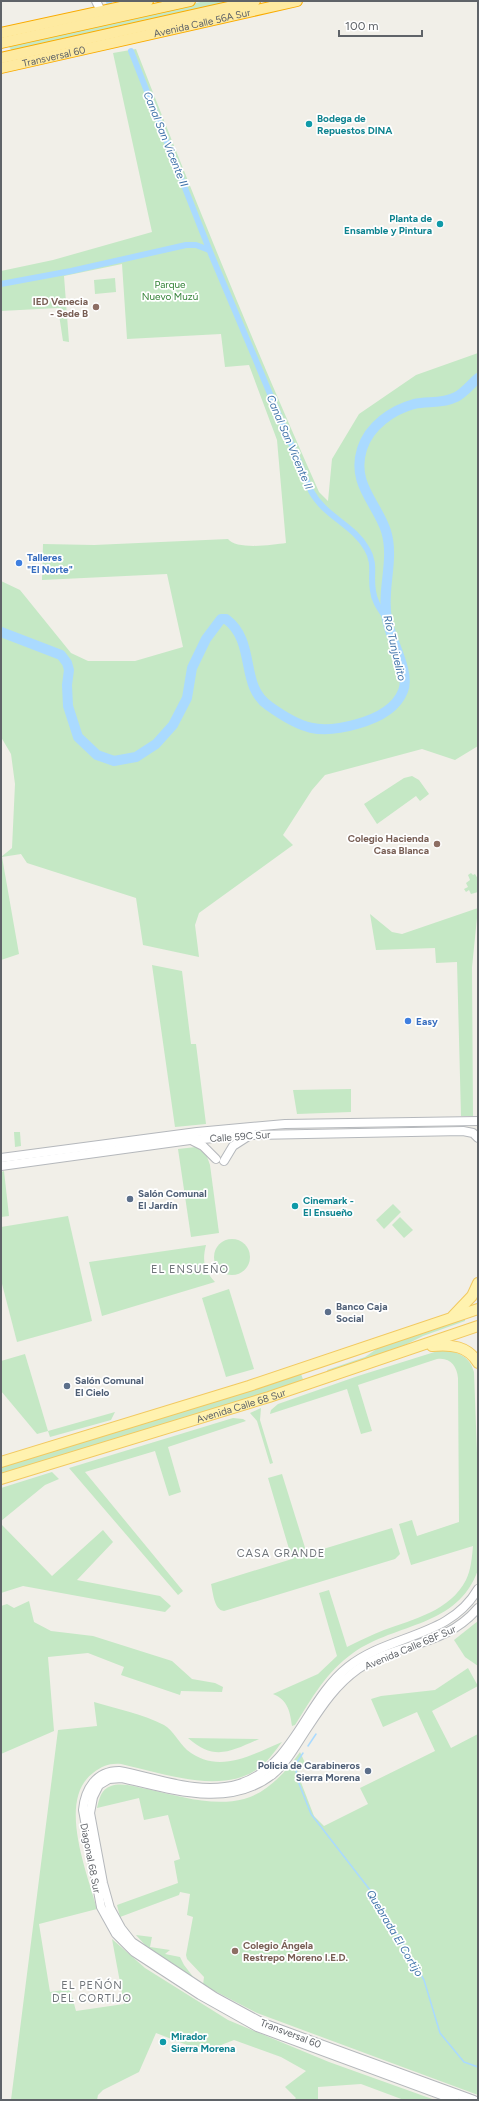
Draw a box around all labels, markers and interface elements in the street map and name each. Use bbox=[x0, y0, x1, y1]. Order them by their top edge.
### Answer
street label: Avenida Calle 56A Sur bbox=[152, 6, 252, 40]
scale bar bbox=[339, 12, 422, 38]
text: 100 m bbox=[345, 19, 379, 33]
street label: Transversal 60 bbox=[21, 43, 87, 70]
water label: Canal San Vicente II bbox=[141, 90, 191, 189]
place label: Bodega de Repuestos DINA bbox=[317, 112, 393, 137]
marker: Bodega de Repuestos DINA bbox=[304, 119, 314, 129]
place label: Planta de Ensamble y Pintura bbox=[344, 212, 432, 237]
marker: Planta de Ensamble y Pintura bbox=[435, 219, 445, 229]
park label: Parque Nuevo Muzú bbox=[142, 278, 198, 303]
place label: IED Venecia - Sede B bbox=[33, 295, 88, 320]
marker: IED Venecia - Sede B bbox=[91, 302, 101, 312]
water label: Canal San Vicente II bbox=[264, 393, 315, 491]
place label: Talleres "El Norte" bbox=[27, 551, 73, 576]
marker: Talleres "El Norte" bbox=[14, 558, 24, 568]
water label: Río Tunjuelito bbox=[381, 614, 409, 683]
place label: Colegio Hacienda Casa Blanca bbox=[348, 832, 429, 857]
marker: Colegio Hacienda Casa Blanca bbox=[432, 839, 442, 849]
place label: Easy bbox=[416, 1015, 438, 1028]
marker: Easy bbox=[403, 1016, 413, 1026]
street label: Calle 59C Sur bbox=[209, 1128, 271, 1145]
place label: Salón Comunal El Jardín bbox=[138, 1187, 207, 1212]
marker: Salón Comunal El Jardín bbox=[125, 1194, 135, 1204]
place label: Cinemark - El Ensueño bbox=[303, 1194, 354, 1219]
marker: Cinemark - El Ensueño bbox=[290, 1201, 300, 1211]
district label: EL ENSUEÑO bbox=[151, 1262, 229, 1276]
place label: Banco Caja Social bbox=[336, 1300, 388, 1325]
marker: Banco Caja Social bbox=[323, 1307, 333, 1317]
place label: Salón Comunal El Cielo bbox=[75, 1374, 144, 1399]
marker: Salón Comunal El Cielo bbox=[62, 1381, 72, 1391]
street label: Avenida Calle 68 Sur bbox=[195, 1386, 288, 1426]
district label: CASA GRANDE bbox=[237, 1547, 325, 1560]
street label: Avenida Calle 68F Sur bbox=[363, 1622, 458, 1673]
place label: Policia de Carabineros Sierra Morena bbox=[258, 1759, 360, 1784]
marker: Policia de Carabineros Sierra Morena bbox=[363, 1766, 373, 1776]
street label: Diagonal 68 Sur bbox=[77, 1822, 104, 1895]
water label: Quebrada El Cortijo bbox=[364, 1888, 426, 1979]
place label: Colegio Ángela Restrepo Moreno I.E.D. bbox=[243, 1939, 349, 1964]
marker: Colegio Ángela Restrepo Moreno I.E.D. bbox=[230, 1946, 240, 1956]
district label: EL PEÑÓN DEL CORTIJO bbox=[52, 1978, 132, 2005]
street label: Transversal 60 bbox=[259, 2016, 323, 2051]
place label: Mirador Sierra Morena bbox=[171, 2030, 235, 2055]
marker: Mirador Sierra Morena bbox=[158, 2037, 168, 2047]

